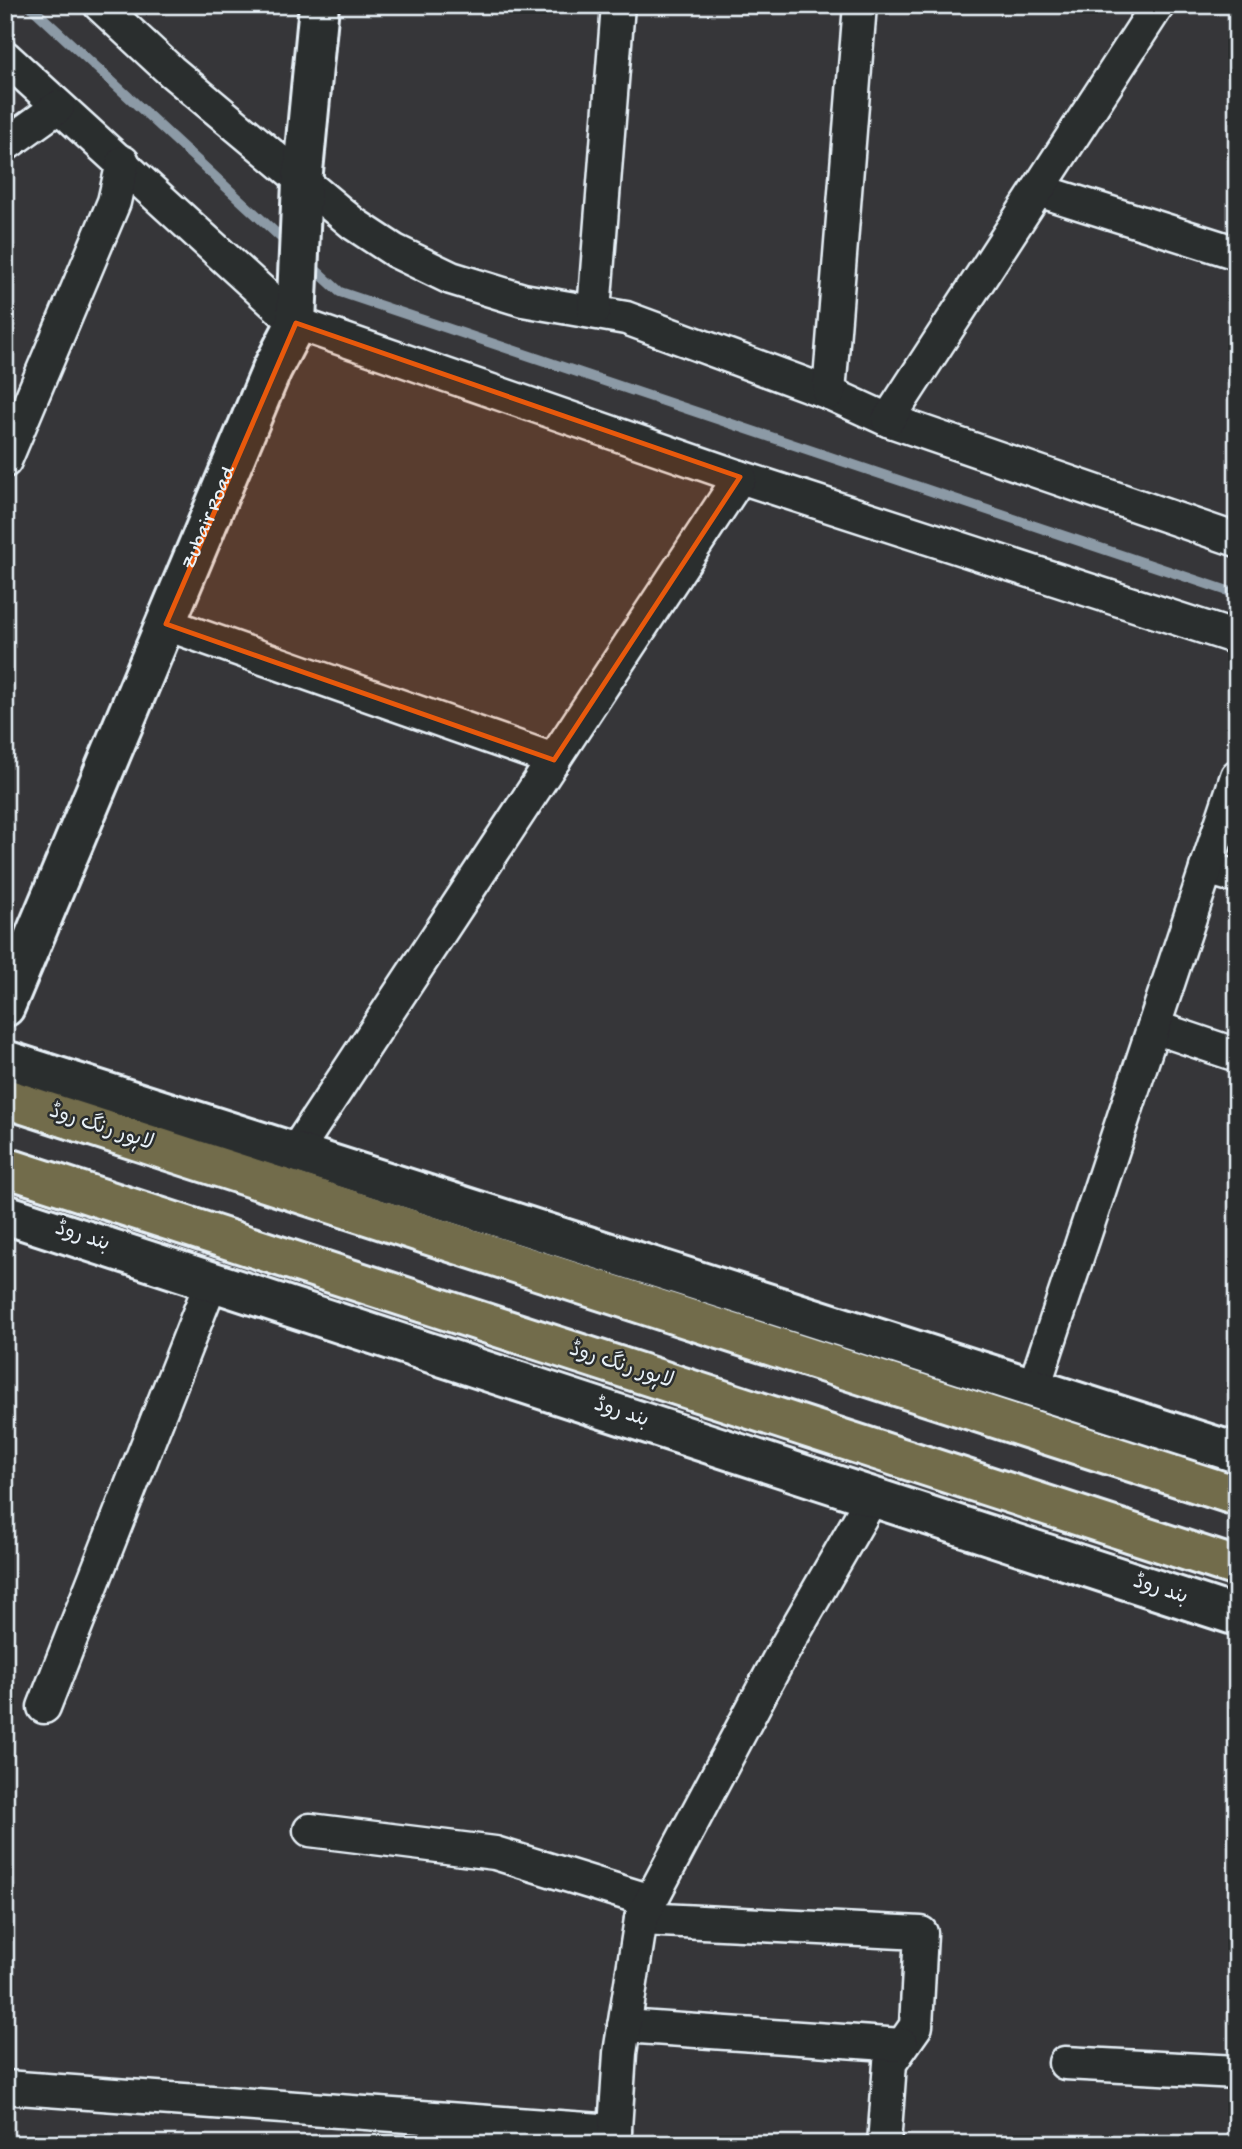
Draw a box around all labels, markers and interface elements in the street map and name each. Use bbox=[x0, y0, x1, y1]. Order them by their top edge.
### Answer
street label: Zubair Road bbox=[177, 461, 243, 573]
street label: لاہور رنگ روڈ bbox=[46, 1098, 157, 1158]
street label: بند روڈ bbox=[52, 1217, 113, 1259]
street label: لاہور رنگ روڈ bbox=[566, 1336, 677, 1396]
street label: بند روڈ bbox=[591, 1393, 652, 1435]
street label: بند روڈ bbox=[1130, 1570, 1191, 1612]

